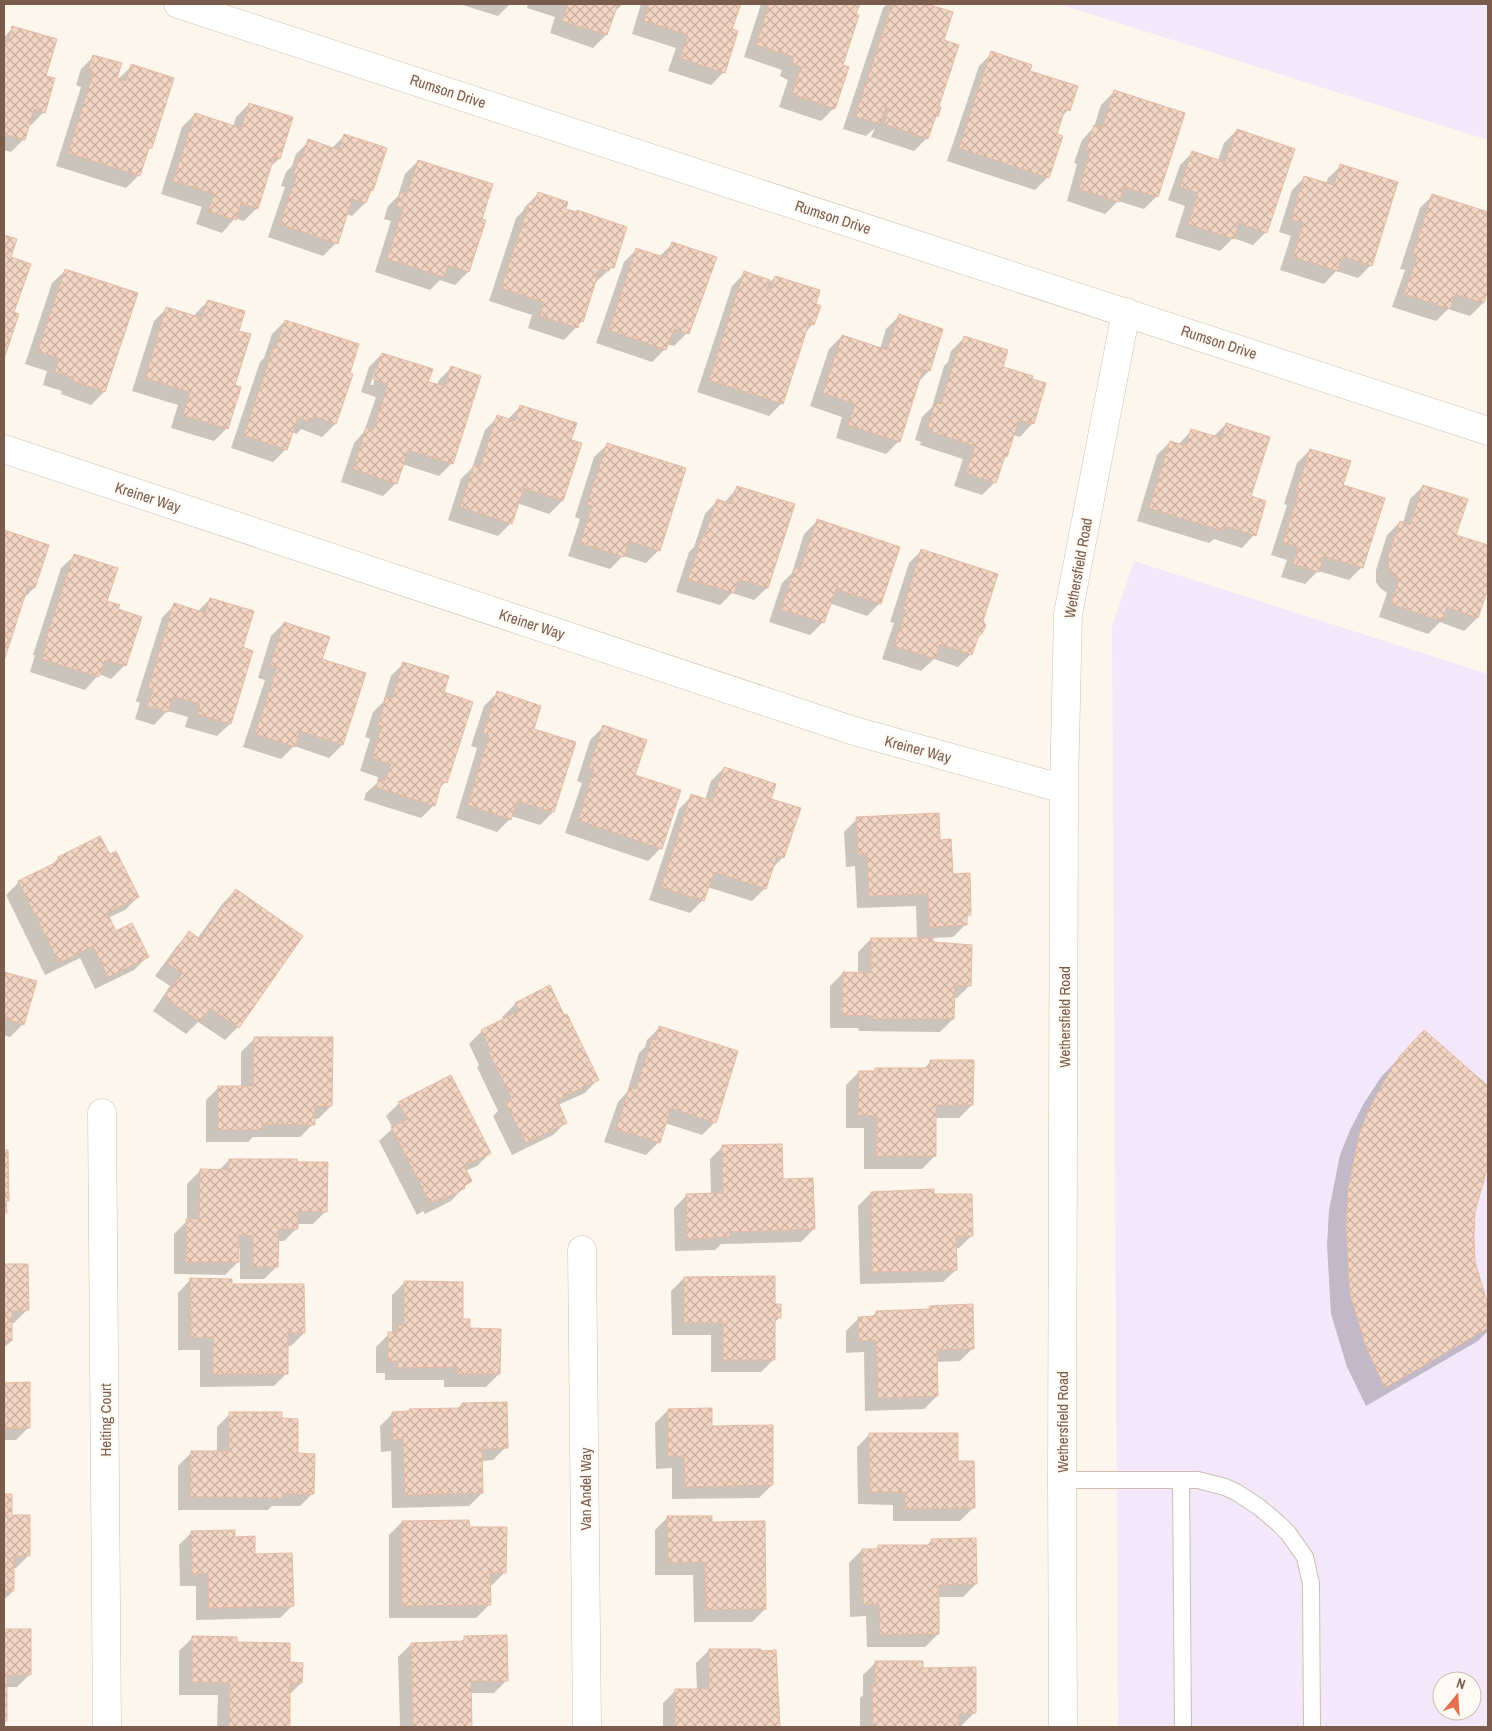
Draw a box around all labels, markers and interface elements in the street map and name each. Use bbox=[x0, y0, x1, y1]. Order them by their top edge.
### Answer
street label: Rumson Drive bbox=[407, 69, 489, 113]
street label: Rumson Drive bbox=[792, 195, 874, 239]
street label: Rumson Drive bbox=[1178, 320, 1260, 364]
street label: Kreiner Way bbox=[112, 477, 184, 518]
street label: Wethersfield Road bbox=[1059, 516, 1097, 620]
street label: Kreiner Way bbox=[496, 604, 568, 645]
street label: Kreiner Way bbox=[882, 730, 954, 768]
street label: Wethersfield Road bbox=[1054, 966, 1075, 1068]
street label: Wethersfield Road bbox=[1052, 1371, 1073, 1473]
street label: Heiting Court bbox=[95, 1383, 116, 1457]
street label: Van Andel Way bbox=[575, 1447, 596, 1530]
north arrow bbox=[1432, 1671, 1482, 1721]
text: N bbox=[1454, 1674, 1468, 1693]

